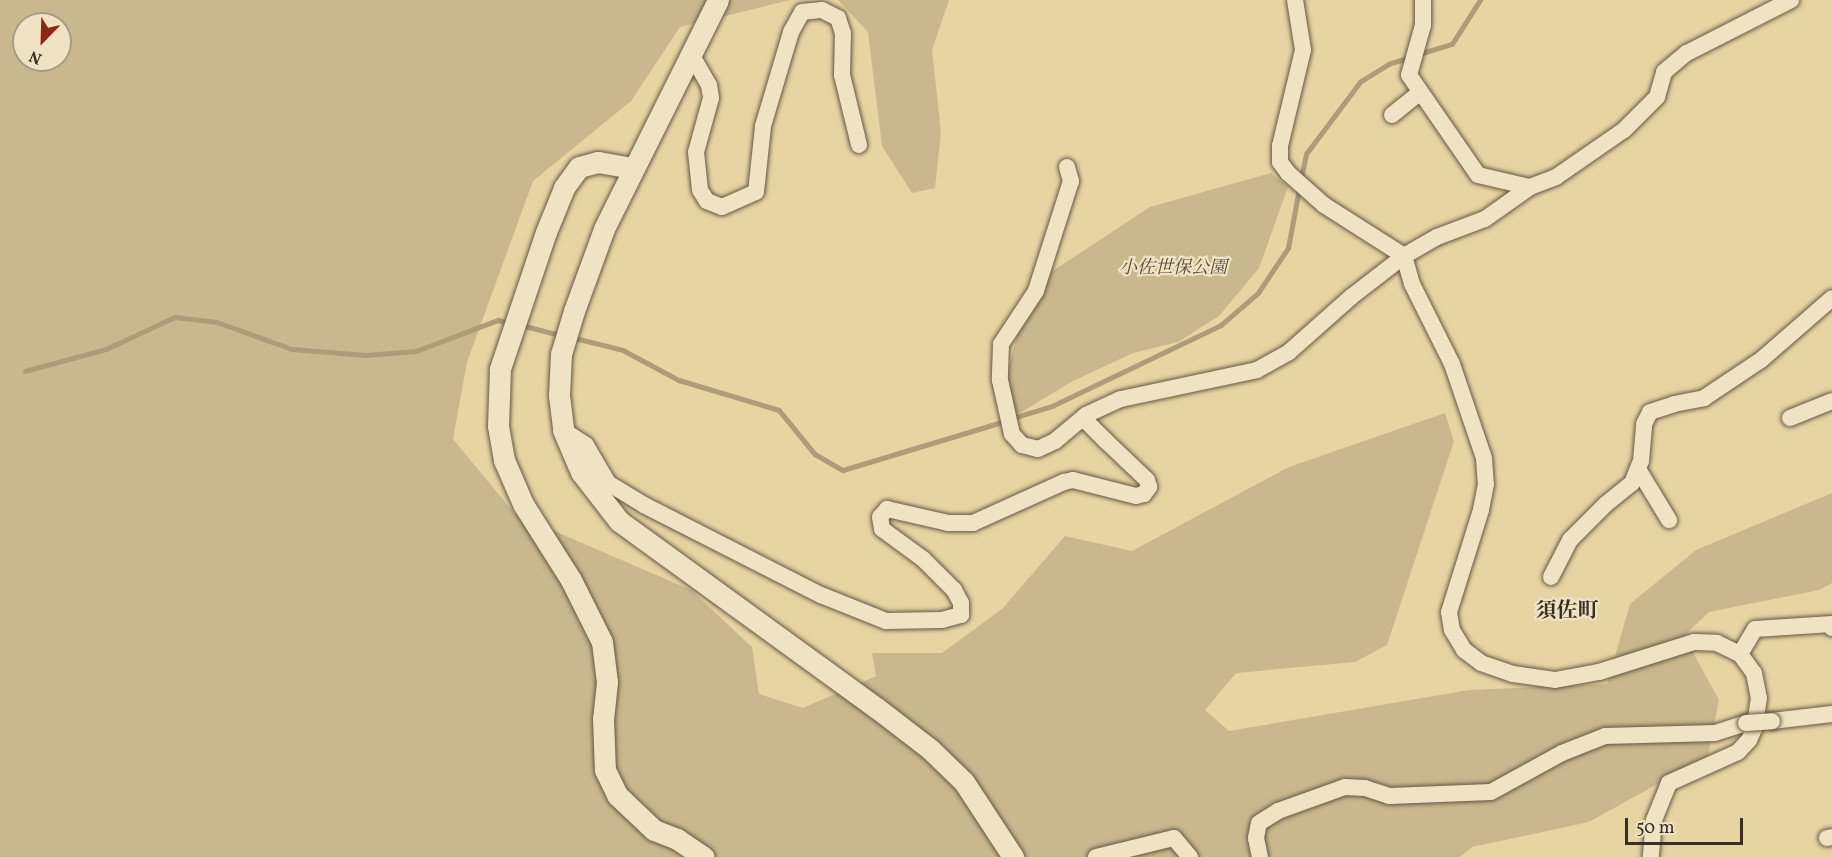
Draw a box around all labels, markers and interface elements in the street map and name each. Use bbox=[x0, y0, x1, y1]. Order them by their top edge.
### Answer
north arrow bbox=[12, 12, 72, 72]
text: N bbox=[26, 44, 45, 69]
park label: 小佐世保公園 bbox=[1119, 258, 1227, 280]
district label: 須佐町 bbox=[1536, 599, 1598, 625]
scale bar bbox=[1628, 806, 1746, 844]
text: 50 m bbox=[1636, 816, 1675, 841]

